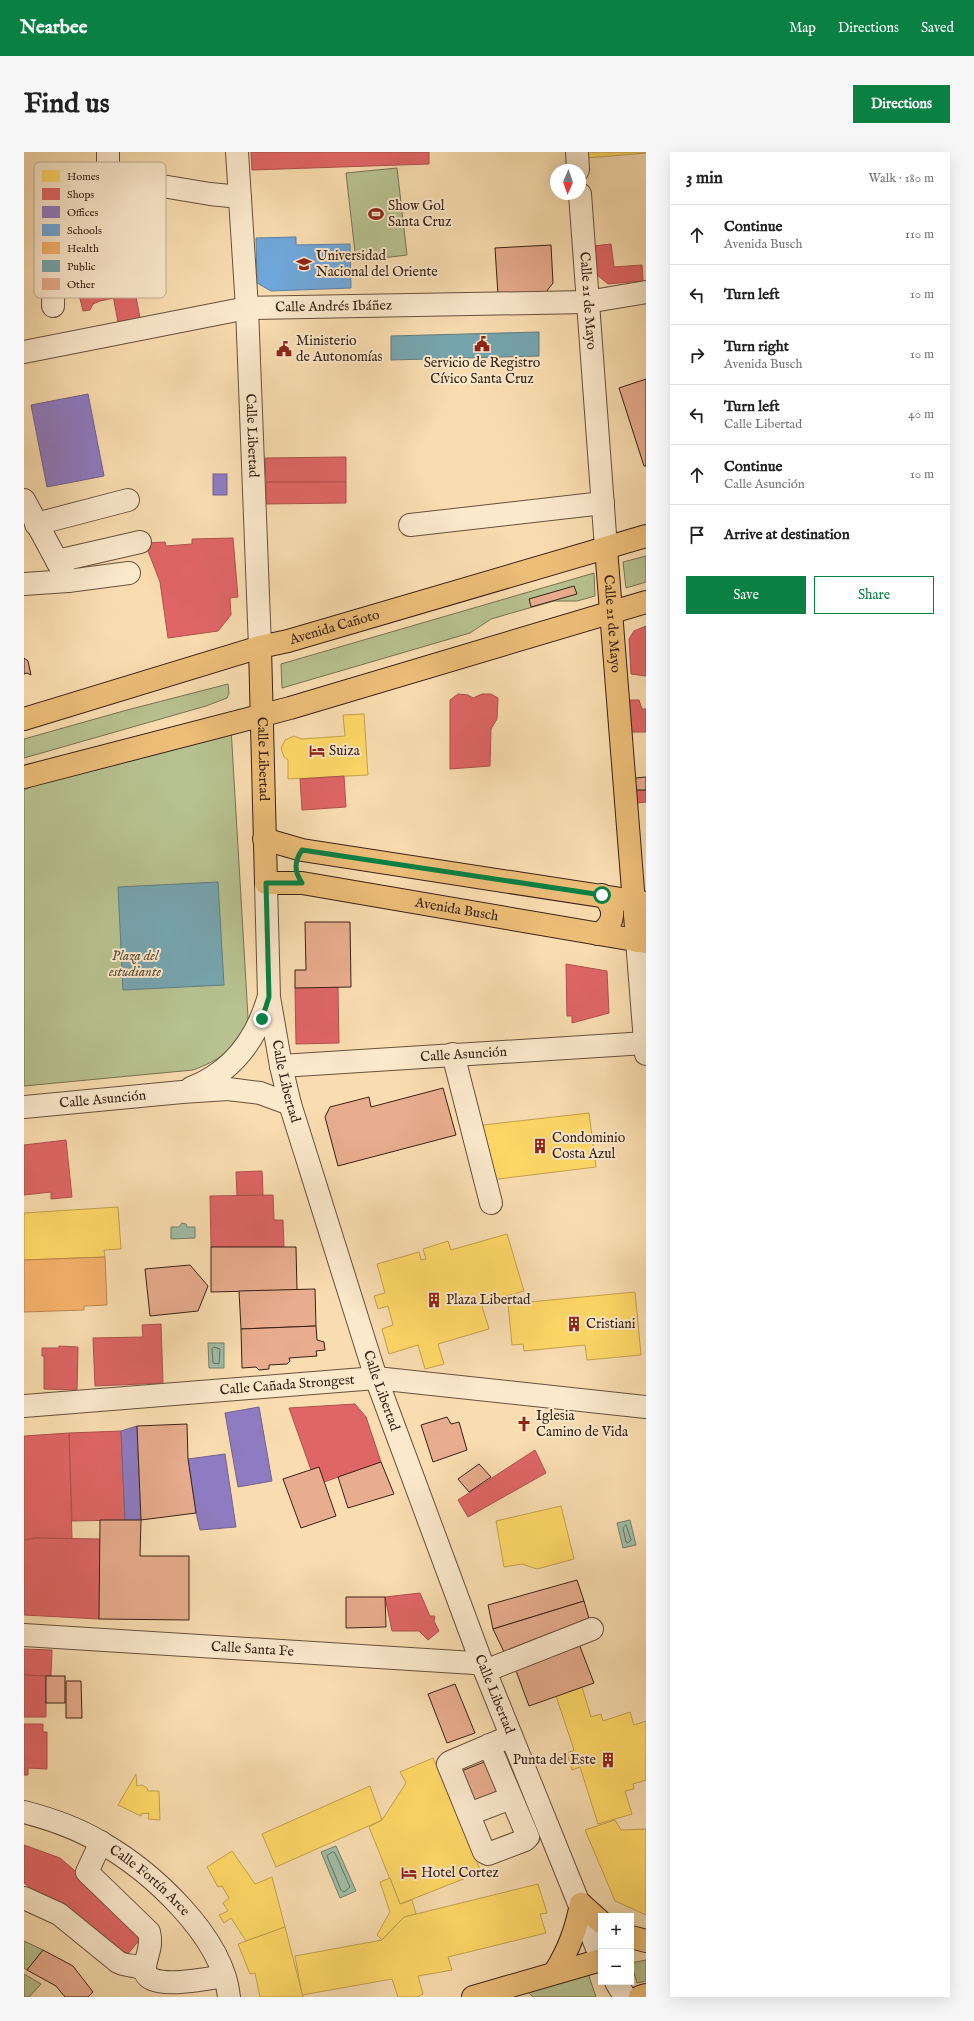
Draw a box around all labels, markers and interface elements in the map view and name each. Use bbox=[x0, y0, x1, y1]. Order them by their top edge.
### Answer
text: Nearbee bbox=[20, 16, 87, 40]
text: Map bbox=[789, 19, 816, 37]
text: Directions bbox=[838, 19, 899, 37]
text: Saved bbox=[921, 19, 954, 37]
button: Directions bbox=[853, 85, 950, 123]
text: Find us bbox=[24, 87, 110, 122]
legend bbox=[34, 162, 166, 298]
north arrow bbox=[550, 164, 586, 200]
text: 3 min bbox=[686, 168, 723, 189]
text: Homes bbox=[67, 170, 100, 184]
text: Walk · 180 m bbox=[869, 170, 934, 187]
text: Shops bbox=[67, 188, 94, 202]
place label: Show Gol Santa Cruz bbox=[388, 197, 452, 231]
sports icon: Show Gol Santa Cruz bbox=[367, 205, 385, 223]
text: Offices bbox=[67, 206, 98, 220]
text: Continue bbox=[724, 217, 782, 236]
text: Schools bbox=[67, 224, 102, 238]
icon: ahead bbox=[686, 224, 708, 246]
text: 110 m bbox=[905, 226, 934, 243]
text: Avenida Busch bbox=[724, 236, 802, 253]
text: Health bbox=[67, 242, 99, 256]
place label: Universidad Nacional del Oriente bbox=[316, 247, 438, 281]
street label: Calle 21 de Mayo bbox=[575, 251, 600, 351]
school or university icon: Universidad Nacional del Oriente bbox=[295, 255, 313, 273]
text: Public bbox=[67, 260, 96, 274]
text: Other bbox=[67, 278, 95, 292]
icon: left bbox=[686, 284, 708, 306]
text: Turn left bbox=[724, 285, 780, 304]
text: 10 m bbox=[910, 286, 934, 303]
street label: Calle Andrés Ibáñez bbox=[275, 296, 393, 317]
place label: Ministerio de Autonomías bbox=[296, 332, 383, 366]
public building icon: Servicio de Registro Cívico Santa Cruz bbox=[473, 335, 491, 353]
text: Turn right bbox=[724, 337, 789, 356]
public building icon: Ministerio de Autonomías bbox=[275, 340, 293, 358]
icon: right bbox=[686, 344, 708, 366]
text: 10 m bbox=[910, 346, 934, 363]
place label: Servicio de Registro Cívico Santa Cruz bbox=[424, 354, 541, 388]
text: Avenida Busch bbox=[724, 356, 802, 373]
street label: Calle Libertad bbox=[241, 393, 263, 479]
text: Turn left bbox=[724, 397, 780, 416]
icon: left bbox=[686, 404, 708, 426]
text: 40 m bbox=[908, 406, 934, 423]
text: Calle Libertad bbox=[724, 416, 802, 433]
text: Continue bbox=[724, 457, 782, 476]
icon: ahead bbox=[686, 464, 708, 486]
text: 10 m bbox=[910, 466, 934, 483]
text: Calle Asunción bbox=[724, 476, 805, 493]
icon: arrive bbox=[686, 524, 708, 546]
text: Arrive at destination bbox=[724, 525, 850, 544]
street label: Calle 21 de Mayo bbox=[599, 574, 625, 674]
button: Save bbox=[686, 576, 806, 614]
button: Share bbox=[814, 576, 934, 614]
street label: Avenida Cañoto bbox=[287, 605, 382, 649]
street label: Calle Libertad bbox=[253, 717, 273, 802]
hotel icon: Suiza bbox=[308, 742, 326, 760]
place label: Suiza bbox=[329, 742, 361, 760]
route start bbox=[593, 886, 611, 904]
street label: Avenida Busch bbox=[413, 893, 500, 926]
park label: Plaza del estudiante bbox=[108, 947, 161, 981]
route end bbox=[253, 1010, 271, 1028]
street label: Calle Libertad bbox=[268, 1039, 304, 1125]
street label: Calle Asunción bbox=[420, 1043, 508, 1066]
street label: Calle Asunción bbox=[58, 1086, 147, 1113]
place label: Condominio Costa Azul bbox=[552, 1129, 626, 1163]
building icon: Condominio Costa Azul bbox=[531, 1137, 549, 1155]
building icon: Plaza Libertad bbox=[425, 1291, 443, 1309]
place label: Plaza Libertad bbox=[446, 1291, 531, 1309]
building icon: Cristiani bbox=[565, 1315, 583, 1333]
place label: Cristiani bbox=[586, 1315, 636, 1333]
street label: Calle Libertad bbox=[359, 1348, 404, 1434]
street label: Calle Cañada Strongest bbox=[219, 1371, 356, 1399]
place label: Iglesia Camino de Vida bbox=[536, 1407, 629, 1441]
church icon: Iglesia Camino de Vida bbox=[515, 1415, 533, 1433]
street label: Calle Santa Fe bbox=[211, 1638, 295, 1661]
street label: Calle Libertad bbox=[470, 1652, 519, 1737]
place label: Punta del Este bbox=[513, 1751, 597, 1769]
building icon: Punta del Este bbox=[599, 1751, 617, 1769]
street label: Calle Fortín Arce bbox=[106, 1841, 194, 1920]
hotel icon: Hotel Cortez bbox=[400, 1864, 418, 1882]
place label: Hotel Cortez bbox=[421, 1864, 499, 1882]
map controls bbox=[598, 1913, 634, 1985]
button: + bbox=[598, 1913, 634, 1949]
button: − bbox=[598, 1949, 634, 1985]

